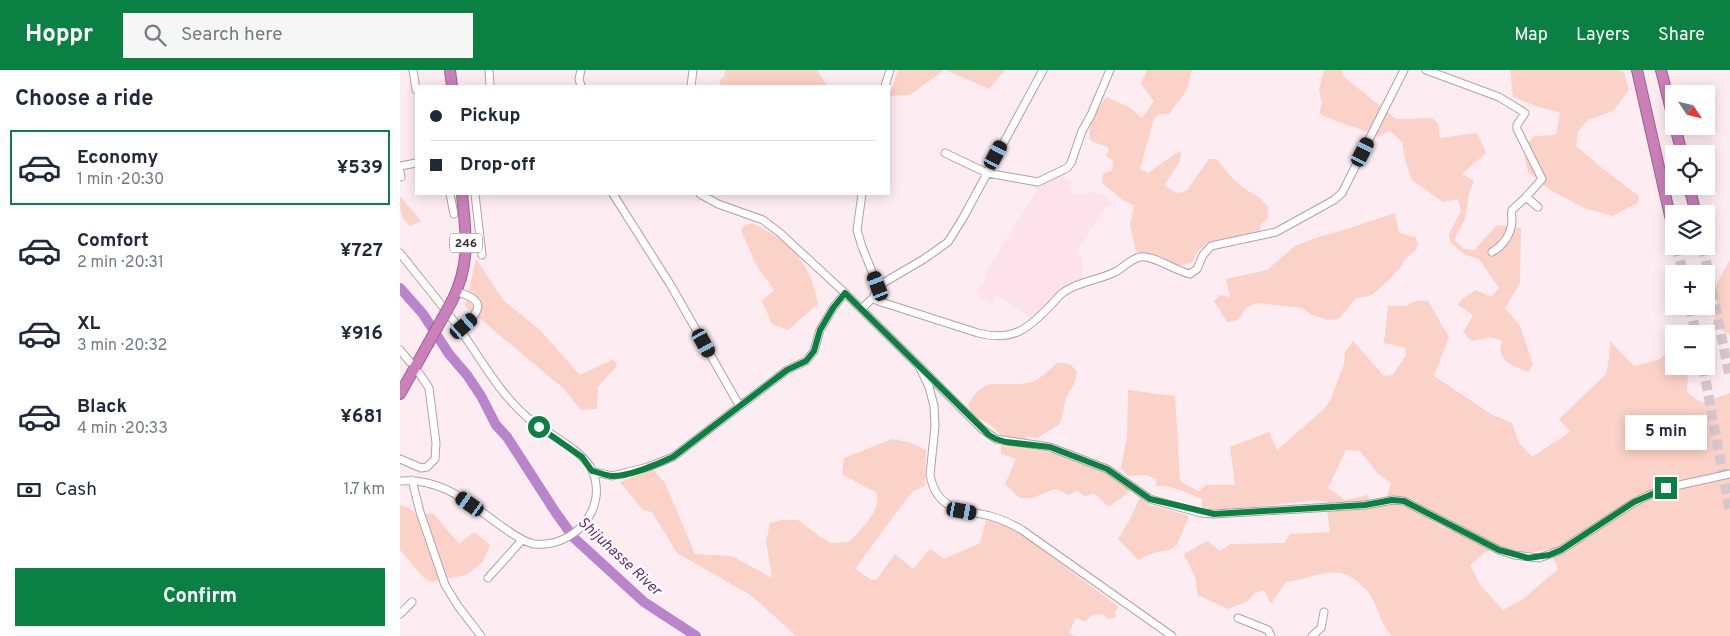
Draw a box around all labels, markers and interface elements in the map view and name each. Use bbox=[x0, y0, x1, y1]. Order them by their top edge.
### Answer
search box bbox=[123, 13, 473, 58]
text: Hoppr bbox=[25, 20, 93, 50]
icon: search bbox=[141, 21, 169, 49]
text: Search here bbox=[181, 23, 283, 47]
text: Map bbox=[1514, 24, 1548, 47]
text: Layers bbox=[1576, 24, 1630, 47]
text: Share bbox=[1658, 24, 1705, 47]
north arrow bbox=[1665, 85, 1715, 135]
map controls bbox=[1665, 85, 1715, 375]
text: Choose a ride bbox=[15, 86, 153, 113]
text: Pickup bbox=[460, 104, 520, 128]
car bbox=[1349, 135, 1376, 169]
car bbox=[982, 138, 1009, 172]
icon: car bbox=[17, 145, 62, 190]
button: locate bbox=[1665, 145, 1715, 195]
text: Economy bbox=[77, 146, 158, 170]
text: Drop-off bbox=[460, 153, 535, 177]
text: ¥539 bbox=[337, 156, 383, 180]
text: 1 min · 20:30 bbox=[77, 170, 164, 190]
button: layers bbox=[1665, 205, 1715, 255]
icon: car bbox=[17, 228, 62, 273]
text: Comfort bbox=[77, 229, 149, 253]
road number: 246 bbox=[450, 234, 482, 252]
text: ¥727 bbox=[340, 239, 383, 263]
text: 2 min · 20:31 bbox=[77, 253, 164, 273]
button: + bbox=[1665, 265, 1715, 315]
car bbox=[865, 269, 890, 303]
car bbox=[447, 310, 480, 342]
icon: car bbox=[17, 311, 62, 356]
text: XL bbox=[77, 312, 100, 336]
text: ¥916 bbox=[341, 322, 383, 346]
button: − bbox=[1665, 325, 1715, 375]
car bbox=[690, 326, 717, 360]
text: 3 min · 20:32 bbox=[77, 336, 167, 356]
icon: car bbox=[17, 394, 62, 439]
text: Black bbox=[77, 395, 127, 419]
text: ¥681 bbox=[340, 405, 383, 429]
route start bbox=[528, 416, 550, 438]
callout: 5 min bbox=[1625, 416, 1707, 450]
text: 4 min · 20:33 bbox=[77, 419, 168, 439]
text: 5 min bbox=[1645, 422, 1687, 442]
icon: cash bbox=[15, 476, 43, 504]
route end bbox=[1655, 477, 1677, 499]
text: Cash bbox=[55, 478, 97, 502]
text: 1.7 km bbox=[343, 480, 385, 500]
car bbox=[453, 489, 486, 519]
car bbox=[945, 501, 978, 521]
water label: Shijuhasse River bbox=[573, 514, 666, 601]
button: Confirm bbox=[15, 568, 385, 626]

